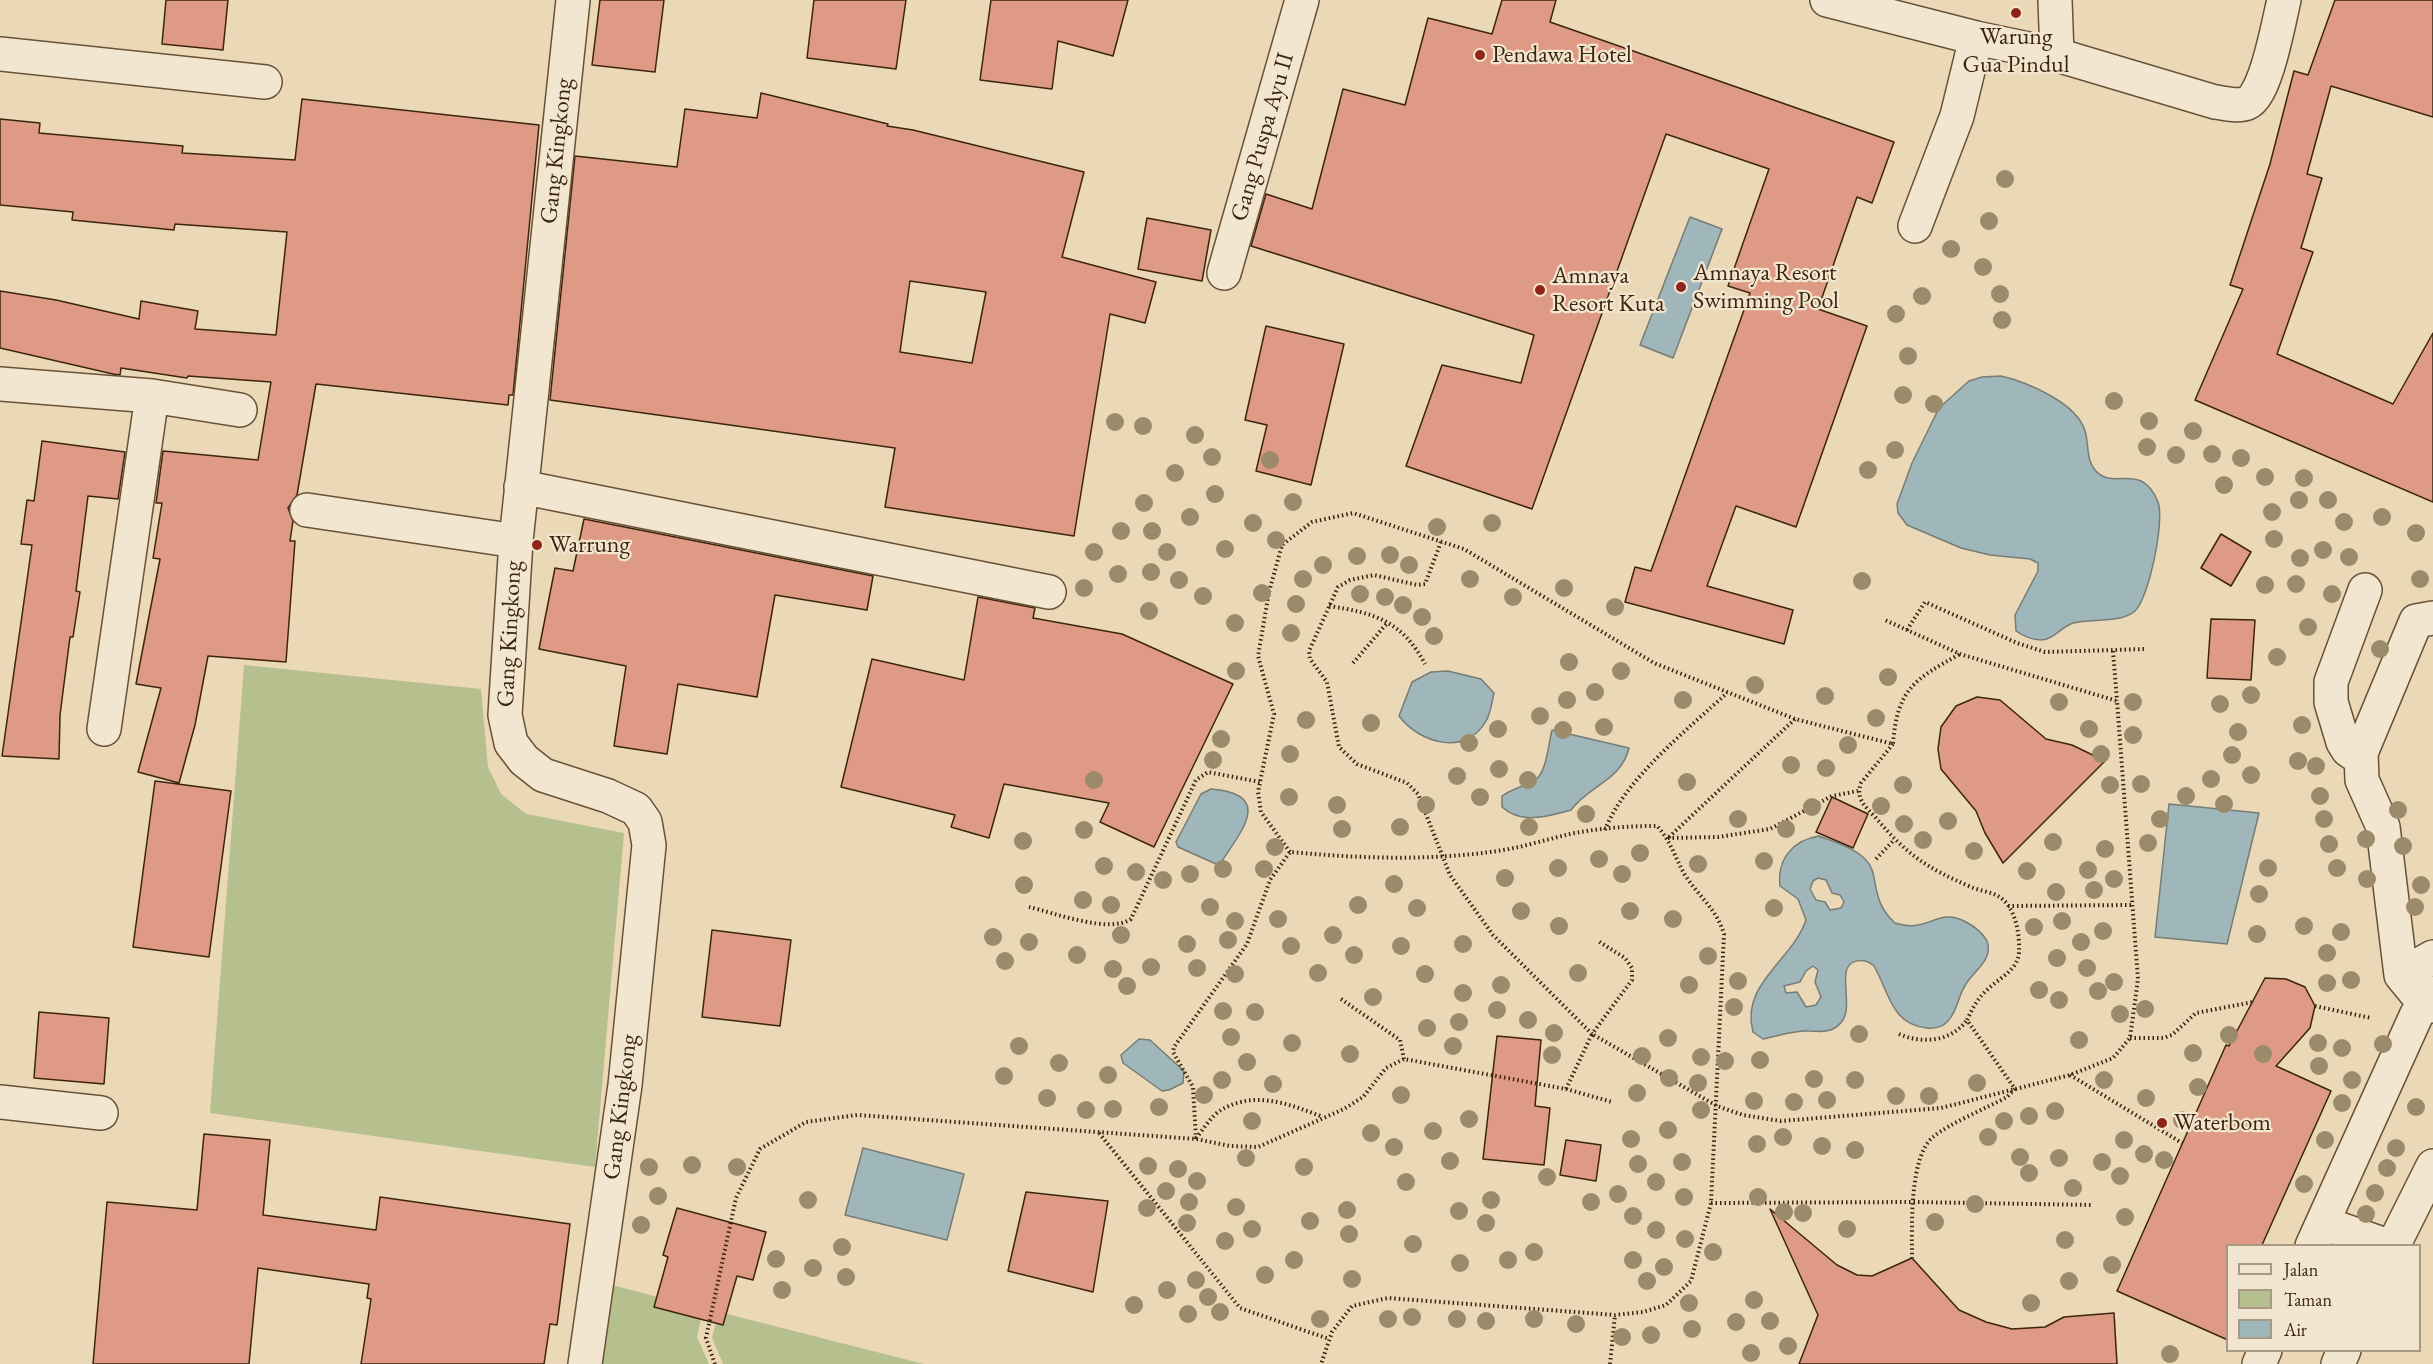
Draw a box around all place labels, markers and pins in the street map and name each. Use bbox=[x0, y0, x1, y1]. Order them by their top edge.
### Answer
marker: Warung Gua Pindul bbox=[2009, 6, 2023, 20]
place label: Warung Gua Pindul bbox=[1963, 23, 2069, 79]
place label: Pendawa Hotel bbox=[1492, 41, 1632, 69]
marker: Pendawa Hotel bbox=[1473, 48, 1487, 62]
place label: Amnaya Resort Swimming Pool bbox=[1693, 259, 1839, 315]
place label: Amnaya Resort Kuta bbox=[1552, 262, 1665, 318]
marker: Amnaya Resort Swimming Pool bbox=[1674, 280, 1688, 294]
marker: Amnaya Resort Kuta bbox=[1533, 283, 1547, 297]
place label: Warrung bbox=[549, 531, 630, 559]
marker: Warrung bbox=[530, 538, 544, 552]
place label: Waterbom bbox=[2174, 1109, 2271, 1137]
marker: Waterbom bbox=[2155, 1116, 2169, 1130]

